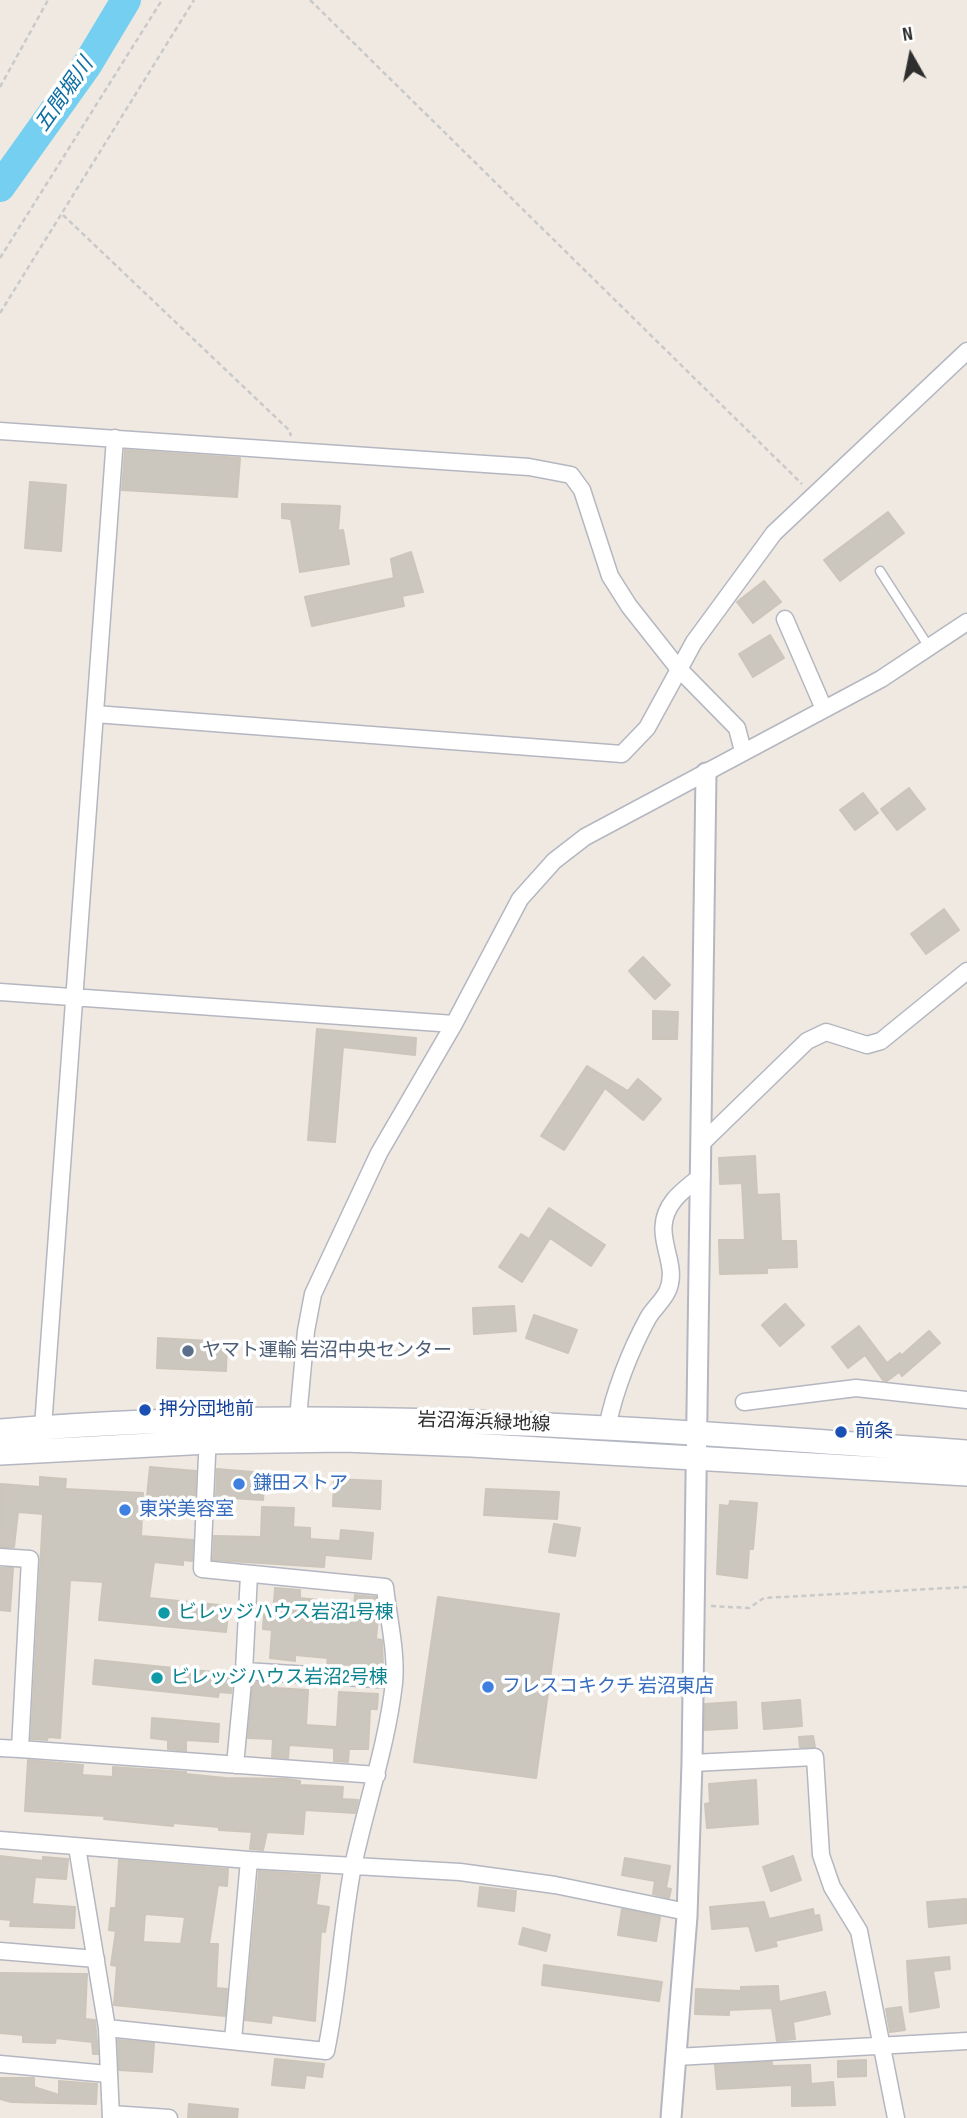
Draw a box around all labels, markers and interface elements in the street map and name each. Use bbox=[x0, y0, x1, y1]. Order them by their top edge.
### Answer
north arrow bbox=[876, 21, 946, 91]
text: N bbox=[901, 23, 914, 47]
water label: 五間堀川 bbox=[31, 53, 99, 137]
place label: ヤマト運輸 岩沼中央センター bbox=[202, 1340, 452, 1362]
marker: ヤマト運輸 岩沼中央センター bbox=[180, 1343, 196, 1359]
place label: 押分団地前 bbox=[159, 1399, 254, 1421]
marker: 押分団地前 bbox=[137, 1402, 153, 1418]
street label: 岩沼海浜緑地線 bbox=[417, 1409, 551, 1437]
place label: 前条 bbox=[855, 1421, 893, 1443]
marker: 前条 bbox=[833, 1424, 849, 1440]
place label: 鎌田ストア bbox=[253, 1473, 348, 1495]
marker: 鎌田ストア bbox=[231, 1476, 247, 1492]
place label: 東栄美容室 bbox=[139, 1499, 234, 1521]
marker: 東栄美容室 bbox=[117, 1502, 133, 1518]
place label: ビレッジハウス岩沼1号棟 bbox=[178, 1602, 394, 1624]
marker: ビレッジハウス岩沼1号棟 bbox=[156, 1605, 172, 1621]
place label: ビレッジハウス岩沼2号棟 bbox=[171, 1667, 388, 1689]
marker: ビレッジハウス岩沼2号棟 bbox=[149, 1670, 165, 1686]
place label: フレスコキクチ 岩沼東店 bbox=[502, 1676, 714, 1698]
marker: フレスコキクチ 岩沼東店 bbox=[480, 1679, 496, 1695]

